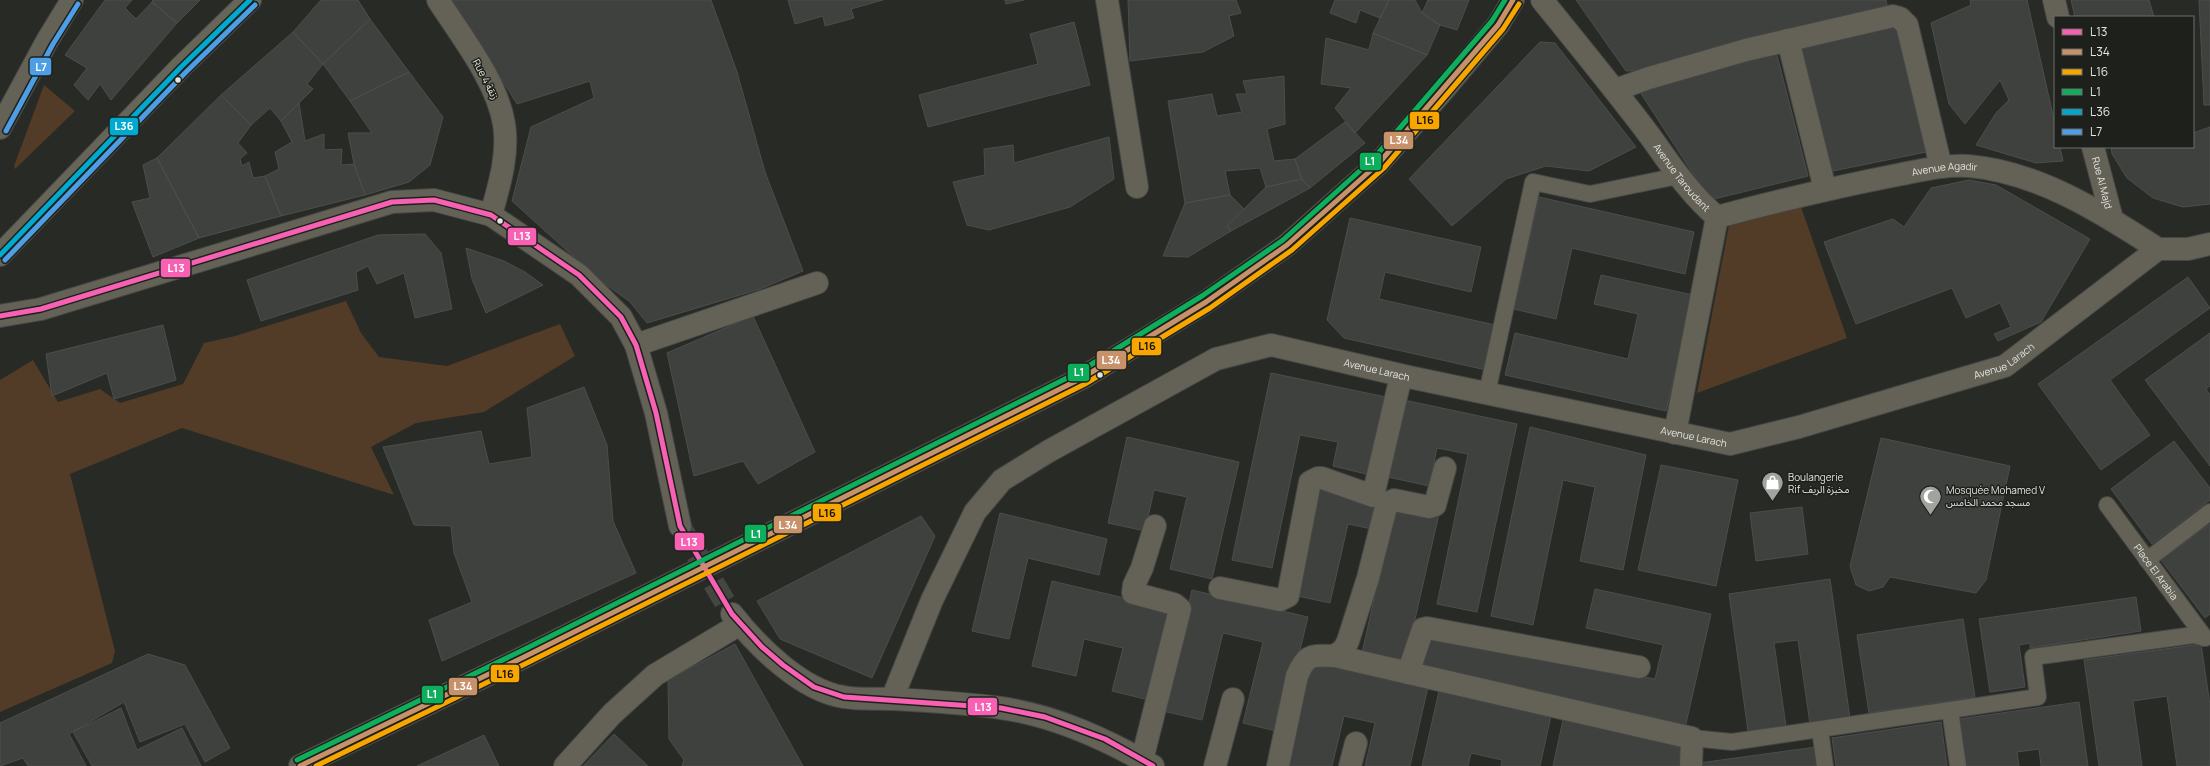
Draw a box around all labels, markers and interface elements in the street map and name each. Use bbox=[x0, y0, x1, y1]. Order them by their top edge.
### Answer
legend bbox=[2054, 16, 2194, 148]
text: L13 bbox=[2090, 23, 2107, 40]
text: L34 bbox=[2090, 43, 2110, 60]
street label: Rue 4 زنقة bbox=[470, 56, 503, 102]
line badge: L7 bbox=[29, 57, 52, 76]
text: L7 bbox=[35, 59, 47, 74]
text: L16 bbox=[2090, 63, 2108, 80]
unlabelled marker bbox=[173, 75, 183, 85]
text: L1 bbox=[2090, 83, 2101, 100]
text: L36 bbox=[2090, 103, 2110, 120]
line badge: L16 bbox=[1409, 111, 1440, 130]
text: L16 bbox=[1416, 112, 1434, 127]
line badge: L36 bbox=[109, 117, 139, 136]
text: L36 bbox=[114, 118, 134, 133]
text: L7 bbox=[2090, 123, 2102, 140]
line badge: L34 bbox=[1383, 131, 1414, 150]
text: L34 bbox=[1390, 132, 1409, 147]
street label: Avenue Taroudant bbox=[1650, 140, 1714, 215]
line badge: L1 bbox=[1359, 152, 1382, 171]
text: L1 bbox=[1365, 153, 1375, 168]
street label: Rue Al Majd bbox=[2089, 155, 2116, 210]
street label: Avenue Agadir bbox=[1910, 159, 1979, 179]
unlabelled marker bbox=[495, 216, 505, 226]
line badge: L13 bbox=[507, 227, 537, 246]
text: L13 bbox=[513, 228, 531, 243]
line badge: L13 bbox=[160, 258, 191, 278]
text: L13 bbox=[167, 260, 185, 275]
line badge: L16 bbox=[1131, 337, 1162, 356]
text: L16 bbox=[1138, 338, 1156, 353]
street label: Avenue Larach bbox=[1972, 339, 2037, 382]
line badge: L34 bbox=[1096, 350, 1127, 370]
text: L34 bbox=[1102, 352, 1121, 367]
street label: Avenue Larach bbox=[1343, 355, 1411, 384]
line badge: L1 bbox=[1067, 363, 1090, 382]
text: L1 bbox=[1074, 364, 1084, 379]
unlabelled marker bbox=[1095, 370, 1105, 380]
street label: Avenue Larach bbox=[1660, 423, 1728, 450]
shop icon: Boulangerie Rif مخبزة الريف bbox=[1760, 470, 1786, 503]
place label: Boulangerie Rif مخبزة الريف bbox=[1788, 470, 1849, 496]
mosque icon: Mosquée Mohamed V مسجد محمد الخامس bbox=[1918, 483, 1944, 516]
place label: Mosquée Mohamed V مسجد محمد الخامس bbox=[1946, 483, 2045, 509]
line badge: L16 bbox=[812, 503, 842, 522]
text: L16 bbox=[818, 505, 836, 520]
line badge: L34 bbox=[773, 515, 803, 534]
text: L34 bbox=[779, 517, 798, 532]
line badge: L1 bbox=[744, 524, 767, 543]
text: L1 bbox=[751, 526, 761, 541]
line badge: L13 bbox=[674, 532, 705, 551]
text: L13 bbox=[680, 534, 698, 549]
street label: Place El Arabia bbox=[2131, 541, 2182, 603]
line badge: L16 bbox=[490, 664, 520, 683]
text: L16 bbox=[496, 666, 514, 681]
line badge: L34 bbox=[448, 677, 478, 696]
text: L34 bbox=[454, 678, 473, 693]
line badge: L1 bbox=[421, 685, 444, 704]
text: L1 bbox=[427, 686, 437, 701]
line badge: L13 bbox=[967, 697, 998, 716]
text: L13 bbox=[974, 699, 992, 714]

